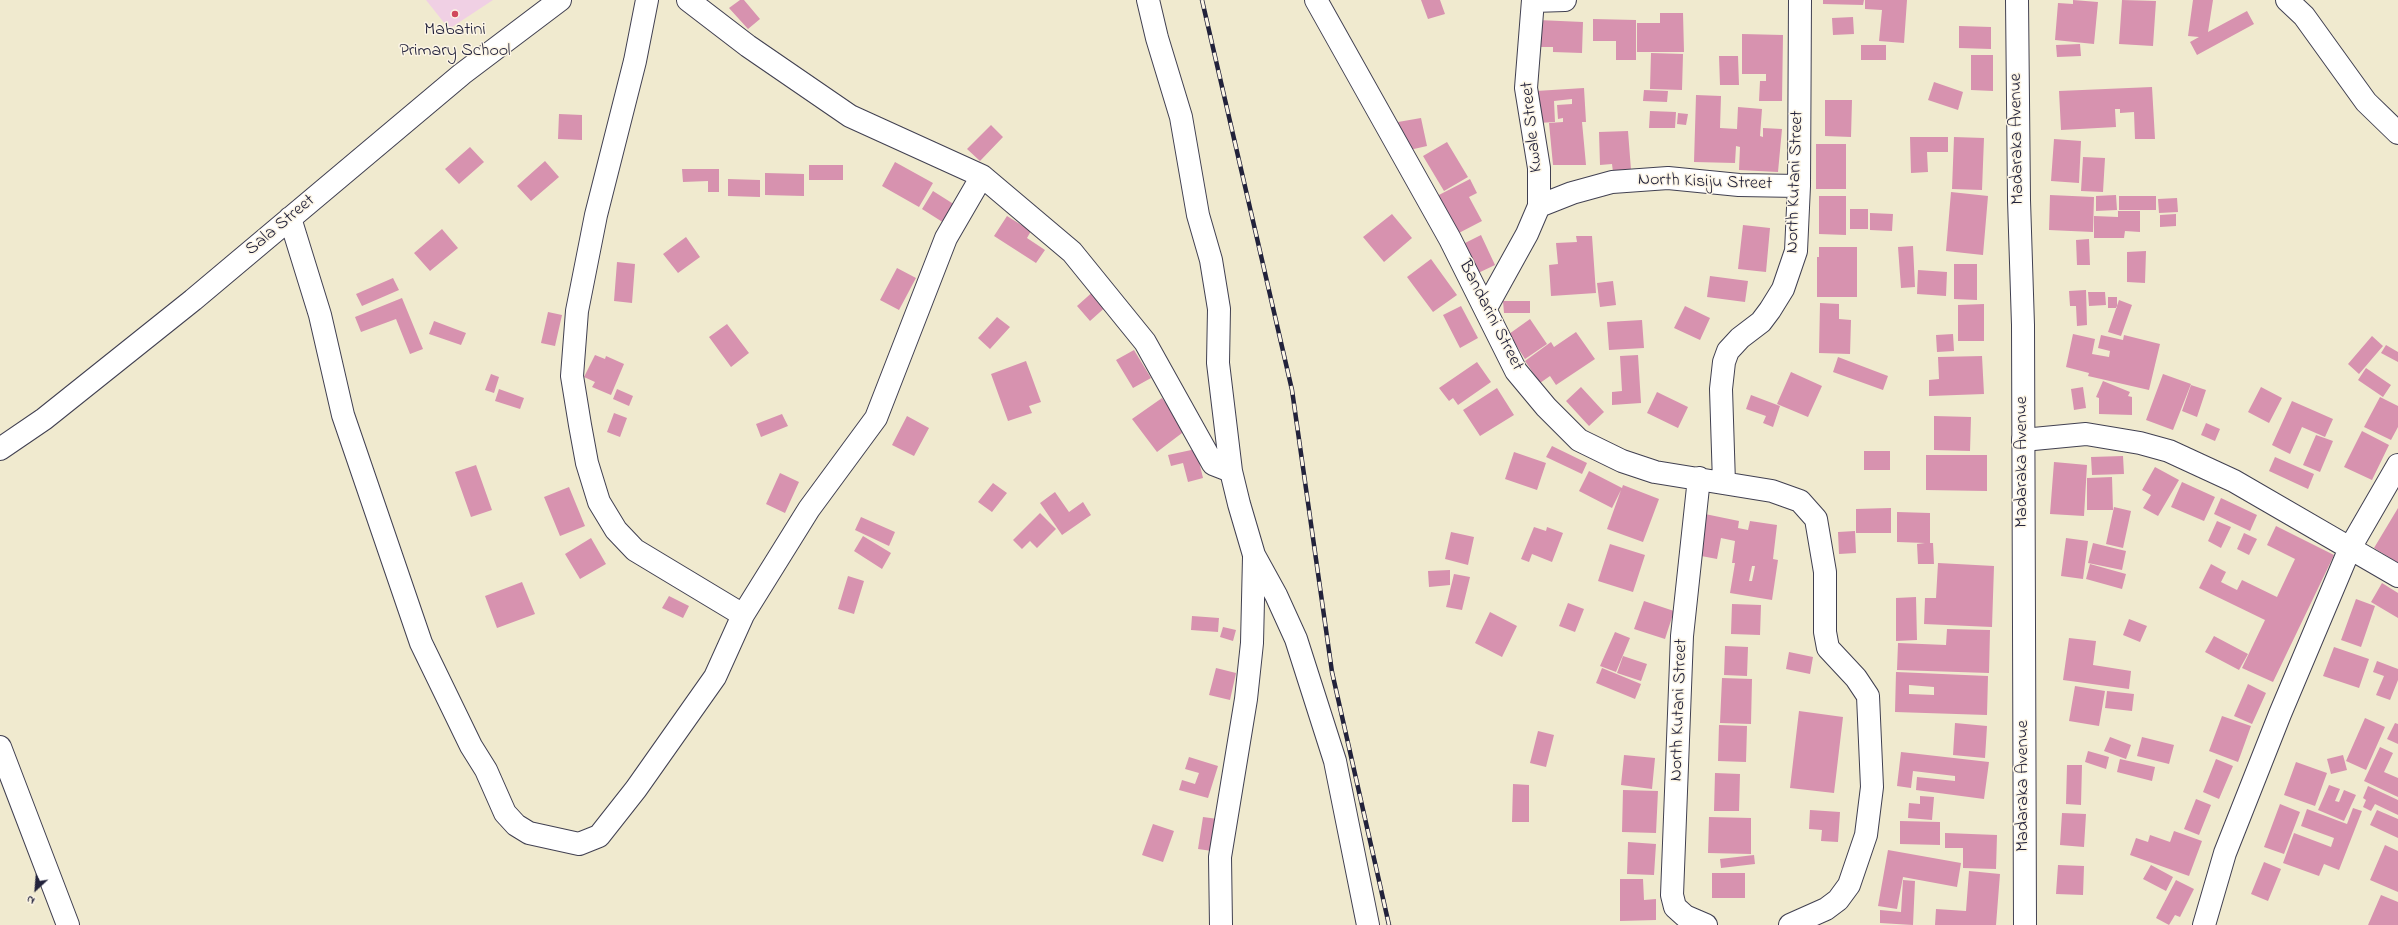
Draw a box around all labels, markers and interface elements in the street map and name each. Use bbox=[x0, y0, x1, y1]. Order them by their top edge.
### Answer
marker: Mabatini Primary School bbox=[450, 9, 460, 19]
place label: Mabatini Primary School bbox=[399, 20, 511, 62]
street label: Madaraka Avenue bbox=[2006, 73, 2030, 205]
street label: Kwale Street bbox=[1517, 81, 1549, 173]
street label: North Kutani Street bbox=[1783, 110, 1809, 254]
street label: North Kisiju Street bbox=[1638, 170, 1772, 196]
street label: Sala Street bbox=[242, 191, 320, 261]
street label: Bandarini Street bbox=[1453, 257, 1527, 375]
street label: Madaraka Avenue bbox=[2012, 396, 2034, 528]
street label: North Kutani Street bbox=[1667, 638, 1693, 782]
street label: Madaraka Avenue bbox=[2013, 720, 2035, 852]
north arrow bbox=[16, 869, 56, 909]
text: N bbox=[24, 891, 38, 909]

